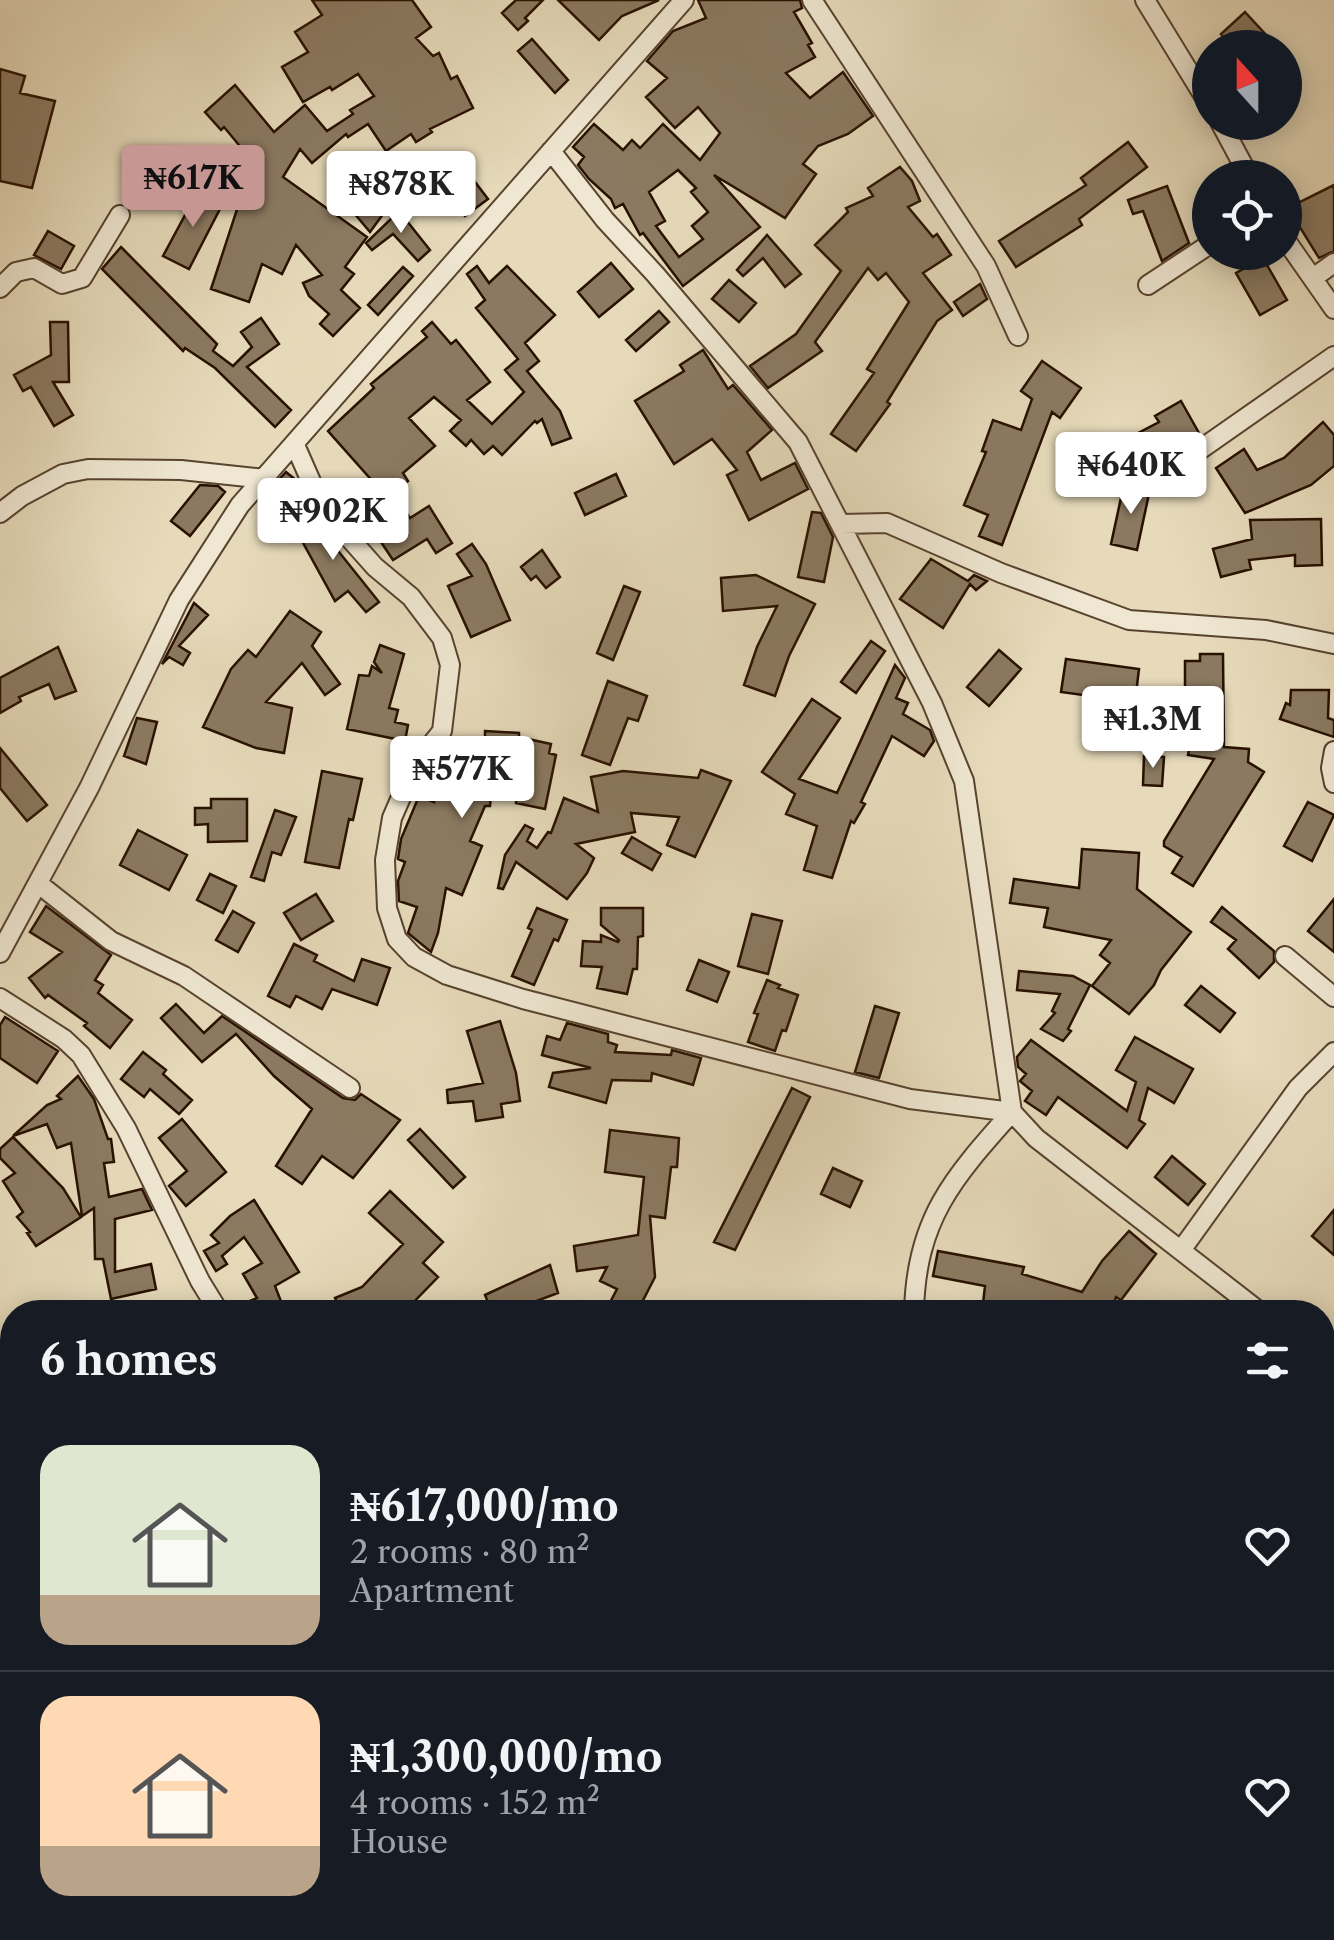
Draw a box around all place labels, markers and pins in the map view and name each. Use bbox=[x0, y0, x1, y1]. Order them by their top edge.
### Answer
pin: ₦617K bbox=[123, 145, 263, 230]
pin: ₦878K bbox=[331, 151, 471, 236]
pin: ₦640K bbox=[1061, 432, 1201, 517]
pin: ₦902K bbox=[263, 478, 403, 563]
pin: ₦1.3M bbox=[1083, 686, 1223, 771]
pin: ₦577K bbox=[392, 736, 532, 821]

